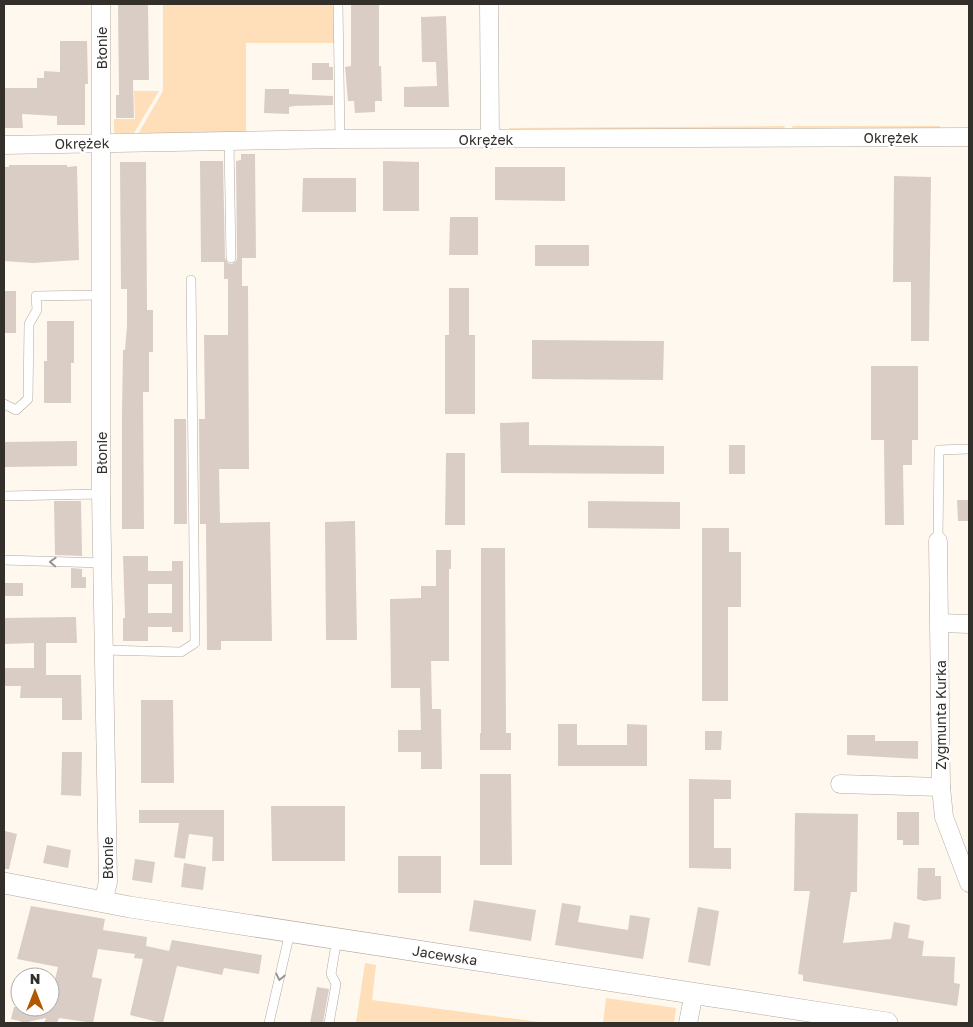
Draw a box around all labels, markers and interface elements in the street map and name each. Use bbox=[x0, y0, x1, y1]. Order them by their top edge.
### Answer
street label: Błonie bbox=[93, 27, 110, 69]
street label: Okrężek bbox=[864, 129, 919, 146]
street label: Okrężek bbox=[459, 131, 514, 148]
street label: Okrężek bbox=[54, 134, 110, 152]
street label: Błonie bbox=[93, 432, 110, 474]
one-way arrow bbox=[49, 557, 57, 567]
street label: Zygmunta Kurka bbox=[932, 660, 949, 770]
street label: Błonie bbox=[99, 837, 116, 879]
street label: Jacewska bbox=[411, 941, 479, 969]
north arrow bbox=[10, 967, 60, 1017]
text: N bbox=[30, 970, 40, 987]
one-way arrow bbox=[275, 973, 285, 982]

